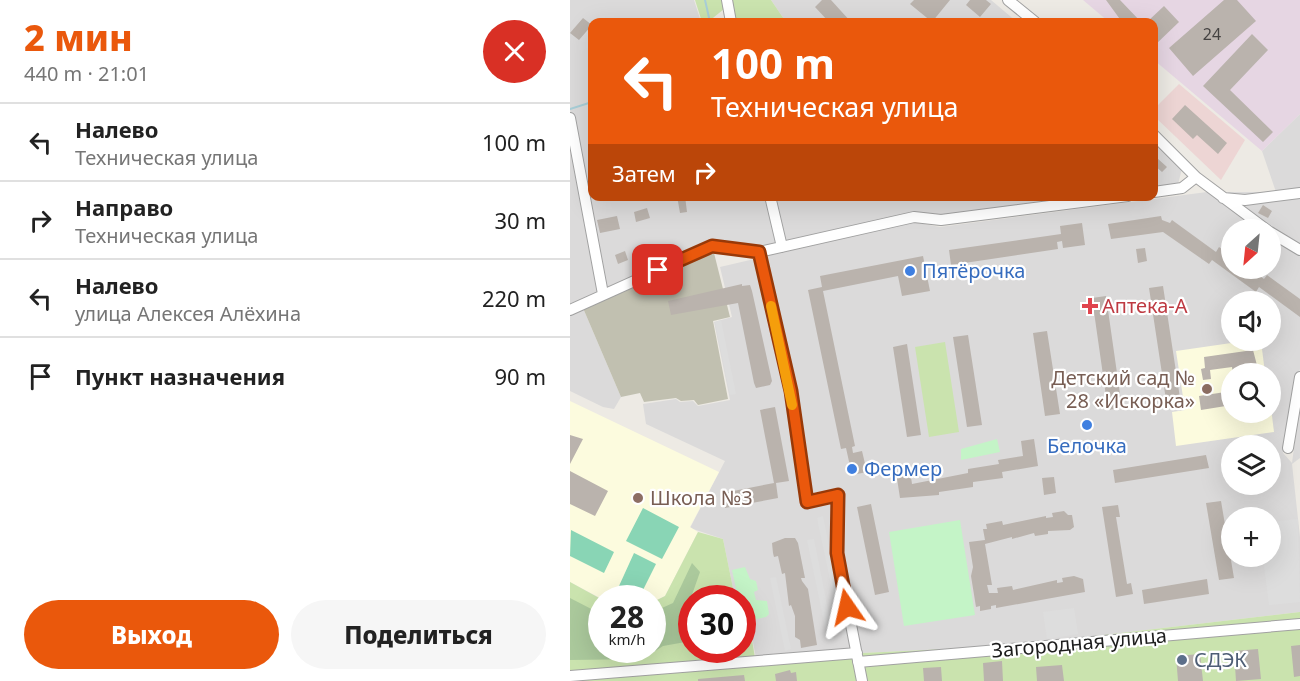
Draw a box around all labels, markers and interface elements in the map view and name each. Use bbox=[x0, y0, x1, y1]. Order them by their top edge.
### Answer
text: 2 мин bbox=[24, 13, 133, 62]
button: close bbox=[483, 20, 546, 83]
house number: 24 bbox=[1203, 23, 1221, 45]
text: 100 m bbox=[711, 34, 835, 91]
icon: left bbox=[612, 42, 690, 120]
text: 440 m · 21:01 bbox=[24, 60, 149, 87]
text: Техническая улица bbox=[711, 88, 958, 125]
text: Налево bbox=[75, 114, 158, 144]
icon: left bbox=[24, 126, 57, 159]
text: 100 m bbox=[482, 127, 546, 157]
text: Техническая улица bbox=[75, 144, 258, 171]
icon: right bbox=[688, 156, 721, 189]
text: Затем bbox=[612, 158, 676, 188]
text: Направо bbox=[75, 192, 173, 222]
icon: right bbox=[24, 204, 57, 237]
text: 30 m bbox=[495, 205, 546, 235]
north arrow bbox=[1221, 219, 1281, 279]
map controls bbox=[1221, 219, 1281, 567]
text: Техническая улица bbox=[75, 222, 258, 249]
pin bbox=[632, 244, 683, 295]
icon: arrive bbox=[641, 253, 674, 286]
place label: Пятёрочка bbox=[922, 257, 1025, 284]
marker: Пятёрочка bbox=[903, 264, 917, 278]
text: Налево bbox=[75, 270, 158, 300]
icon: left bbox=[24, 282, 57, 315]
text: 220 m bbox=[482, 283, 546, 313]
button: sound bbox=[1221, 291, 1281, 351]
place label: Аптека-А bbox=[1102, 292, 1188, 319]
marker: Аптека-А bbox=[1083, 299, 1097, 313]
text: улица Алексея Алёхина bbox=[75, 300, 301, 327]
icon: arrive bbox=[24, 360, 57, 393]
text: Пункт назначения bbox=[75, 361, 285, 391]
text: 90 m bbox=[495, 361, 546, 391]
button: search bbox=[1221, 363, 1281, 423]
place label: Детский сад № 28 «Искорка» bbox=[1051, 364, 1195, 414]
marker: Детский сад № 28 «Искорка» bbox=[1200, 382, 1214, 396]
marker: Белочка bbox=[1080, 418, 1094, 432]
place label: Белочка bbox=[1047, 432, 1127, 459]
button: layers bbox=[1221, 435, 1281, 495]
place label: Фермер bbox=[864, 455, 942, 482]
marker: Фермер bbox=[845, 462, 859, 476]
place label: Школа №3 bbox=[650, 484, 753, 511]
marker: Школа №3 bbox=[631, 491, 645, 505]
button: + bbox=[1221, 507, 1281, 567]
position arrow bbox=[815, 575, 879, 639]
speed limit sign: 30 bbox=[678, 585, 756, 663]
text: 28 bbox=[610, 596, 644, 637]
button: Выход bbox=[24, 600, 279, 669]
button: Поделиться bbox=[291, 600, 546, 669]
street label: Загородная улица bbox=[990, 621, 1168, 664]
text: km/h bbox=[609, 629, 645, 649]
place label: СДЭК bbox=[1194, 646, 1247, 673]
marker: СДЭК bbox=[1175, 653, 1189, 667]

